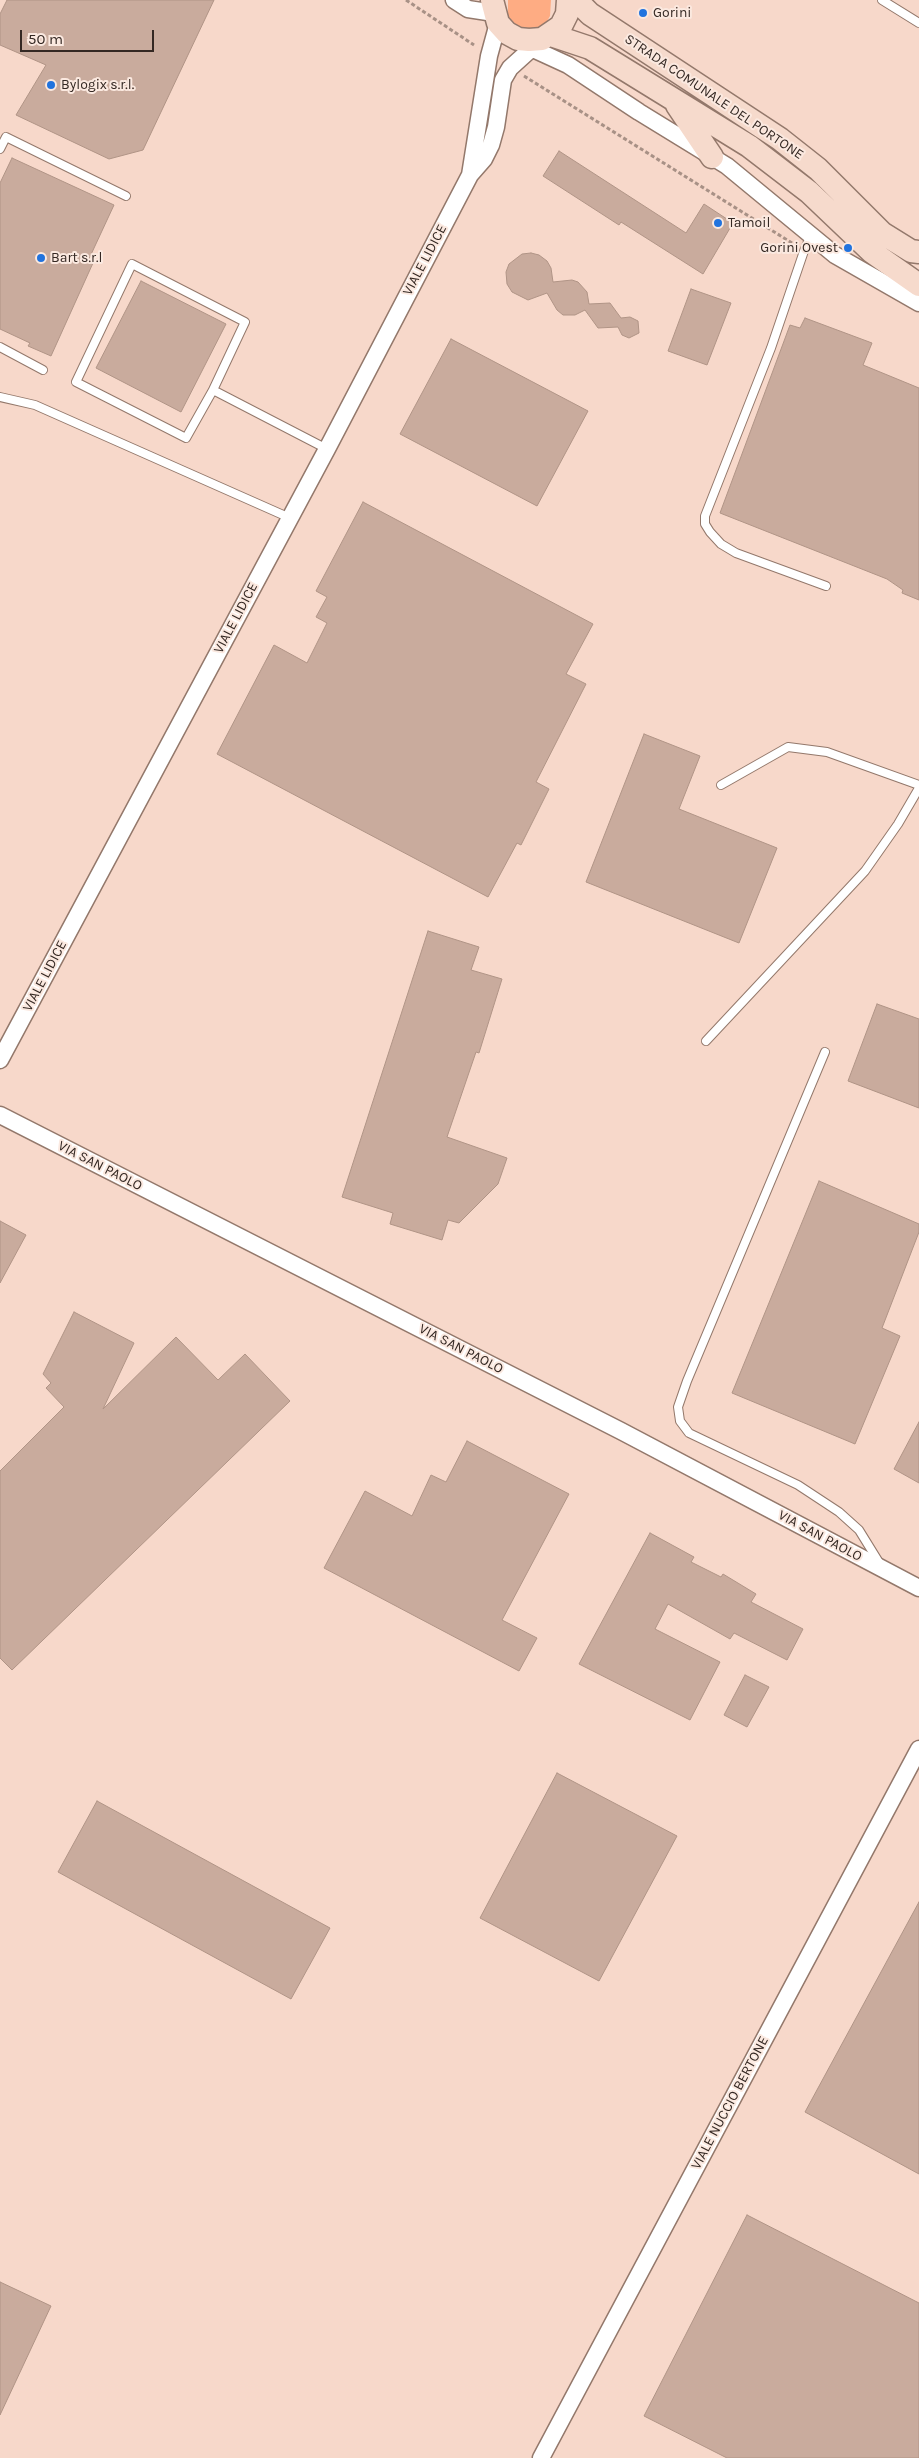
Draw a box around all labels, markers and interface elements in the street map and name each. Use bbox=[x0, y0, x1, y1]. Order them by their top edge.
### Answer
place label: Gorini bbox=[653, 5, 692, 21]
marker: Gorini bbox=[637, 7, 649, 19]
scale bar bbox=[22, 20, 156, 52]
text: 50 m bbox=[28, 30, 63, 48]
street label: STRADA COMUNALE DEL PORTONE bbox=[621, 31, 807, 163]
place label: Bylogix s.r.l. bbox=[61, 77, 134, 93]
marker: Bylogix s.r.l. bbox=[45, 79, 57, 91]
place label: Tamoil bbox=[728, 215, 770, 231]
marker: Tamoil bbox=[712, 217, 724, 229]
street label: VIALE LIDICE bbox=[399, 222, 451, 298]
place label: Gorini Ovest bbox=[760, 240, 838, 256]
marker: Gorini Ovest bbox=[842, 242, 854, 254]
place label: Bart s.r.l bbox=[51, 250, 102, 266]
marker: Bart s.r.l bbox=[35, 252, 47, 264]
street label: VIALE LIDICE bbox=[210, 580, 262, 656]
street label: VIALE LIDICE bbox=[19, 938, 71, 1014]
street label: VIA SAN PAOLO bbox=[55, 1138, 145, 1194]
street label: VIA SAN PAOLO bbox=[416, 1321, 506, 1377]
street label: VIA SAN PAOLO bbox=[775, 1507, 865, 1565]
street label: VIALE NUCCIO BERTONE bbox=[688, 2034, 772, 2172]

